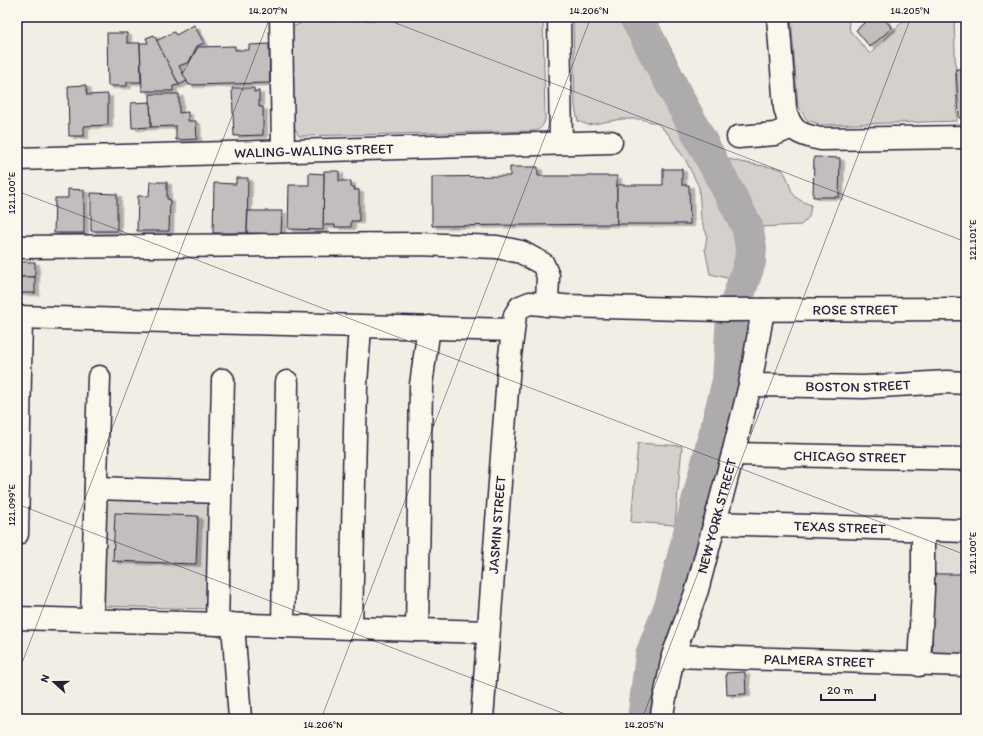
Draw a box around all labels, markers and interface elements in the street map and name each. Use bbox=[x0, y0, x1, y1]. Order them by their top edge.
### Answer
text: 14.207°N bbox=[248, 4, 288, 17]
text: 14.206°N bbox=[569, 4, 609, 17]
text: 14.205°N bbox=[890, 4, 930, 17]
street label: WALING-WALING STREET bbox=[234, 140, 394, 162]
text: 121.100°E bbox=[5, 171, 18, 214]
text: 121.101°E bbox=[966, 219, 979, 260]
street label: ROSE STREET bbox=[813, 301, 898, 319]
street label: BOSTON STREET bbox=[805, 376, 911, 396]
street label: CHICAGO STREET bbox=[794, 447, 907, 467]
street label: NEW YORK STREET bbox=[694, 456, 741, 576]
street label: JASMIN STREET bbox=[485, 475, 509, 574]
text: 121.099°E bbox=[5, 483, 18, 526]
street label: TEXAS STREET bbox=[794, 518, 886, 537]
text: 121.100°E bbox=[966, 531, 979, 574]
street label: PALMERA STREET bbox=[763, 651, 875, 671]
north arrow bbox=[34, 662, 74, 702]
text: N bbox=[38, 673, 53, 684]
scale bar bbox=[821, 676, 875, 702]
text: 20 m bbox=[827, 683, 854, 697]
text: 14.206°N bbox=[303, 718, 343, 731]
text: 14.205°N bbox=[624, 718, 664, 731]

